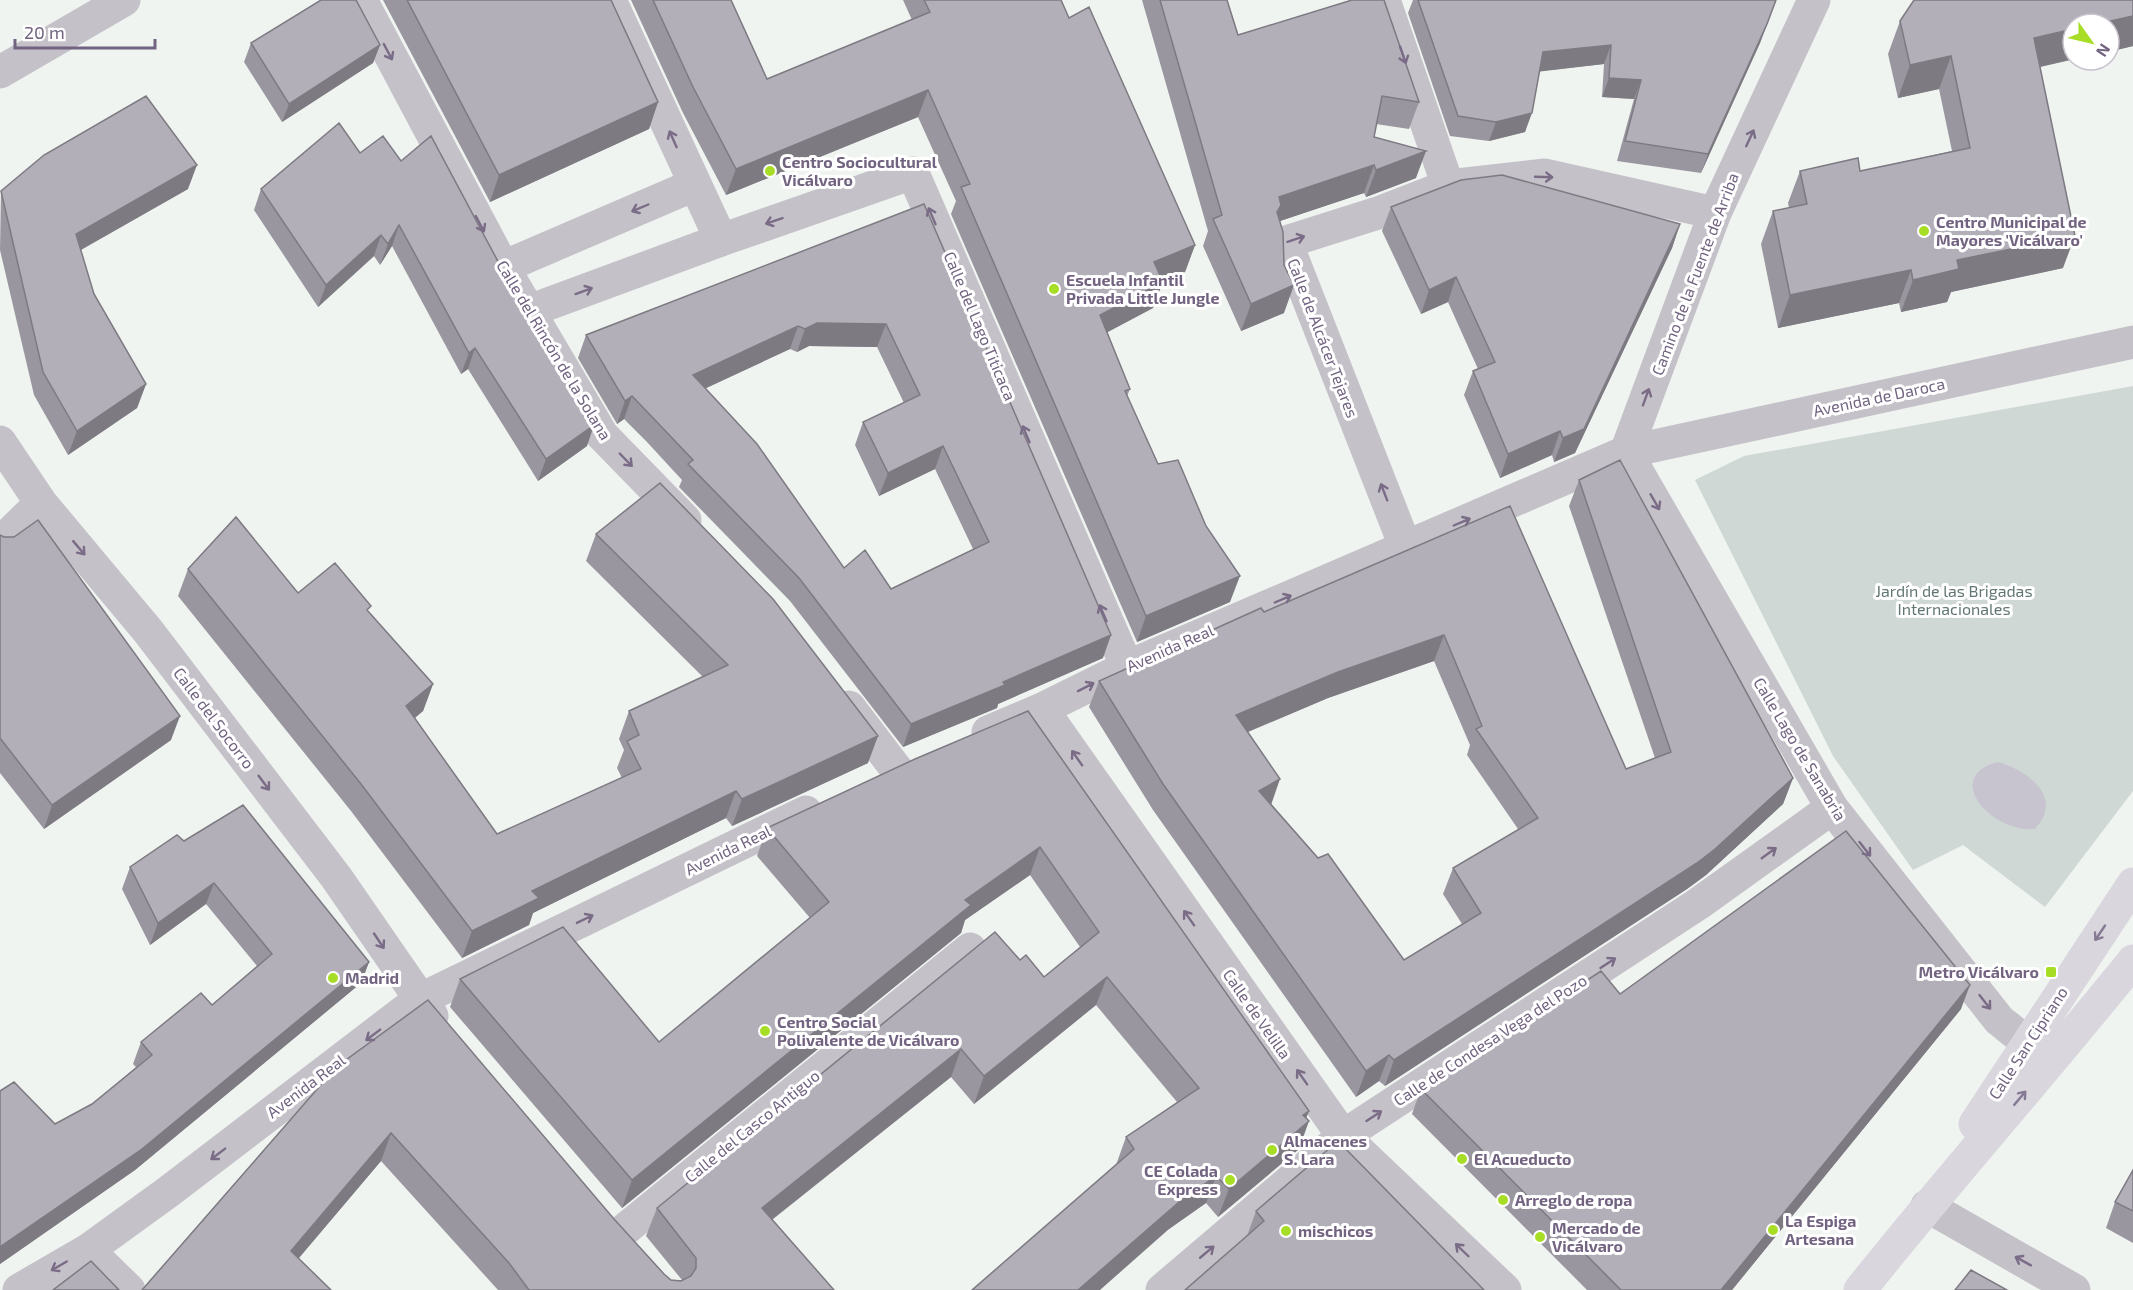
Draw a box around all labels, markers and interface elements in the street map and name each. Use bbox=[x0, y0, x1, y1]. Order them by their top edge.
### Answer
scale bar bbox=[15, 12, 154, 50]
north arrow bbox=[2061, 12, 2121, 72]
text: 20 m bbox=[24, 21, 65, 43]
text: N bbox=[2093, 41, 2115, 61]
one-way arrow bbox=[383, 42, 394, 60]
one-way arrow bbox=[1398, 45, 1409, 64]
one-way arrow bbox=[1744, 130, 1756, 148]
one-way arrow bbox=[667, 131, 678, 149]
place label: Centro Sociocultural Vicálvaro bbox=[782, 152, 938, 189]
marker: Centro Sociocultural Vicálvaro bbox=[763, 164, 777, 178]
street label: Camino de la Fuente de Arriba bbox=[1647, 170, 1742, 378]
one-way arrow bbox=[1534, 171, 1553, 182]
one-way arrow bbox=[631, 203, 650, 214]
one-way arrow bbox=[926, 208, 937, 226]
place label: Centro Municipal de Mayores 'Vicálvaro' bbox=[1936, 212, 2087, 250]
one-way arrow bbox=[475, 214, 486, 232]
one-way arrow bbox=[765, 217, 784, 228]
marker: Centro Municipal de Mayores 'Vicálvaro' bbox=[1917, 224, 1931, 238]
one-way arrow bbox=[1286, 233, 1305, 244]
street label: Calle del Lago Titicaca bbox=[940, 248, 1020, 403]
street label: Calle de Alcácer Tejares bbox=[1283, 255, 1363, 421]
street label: Calle del Rincón de la Solana bbox=[493, 256, 616, 443]
place label: Escuela Infantil Privada Little Jungle bbox=[1066, 270, 1219, 307]
marker: Escuela Infantil Privada Little Jungle bbox=[1047, 282, 1061, 296]
one-way arrow bbox=[574, 285, 593, 296]
street label: Avenida de Daroca bbox=[1811, 373, 1946, 420]
one-way arrow bbox=[1642, 388, 1653, 407]
one-way arrow bbox=[1020, 425, 1031, 443]
one-way arrow bbox=[619, 453, 634, 468]
one-way arrow bbox=[1378, 483, 1389, 501]
one-way arrow bbox=[1650, 494, 1662, 511]
one-way arrow bbox=[1452, 516, 1471, 527]
one-way arrow bbox=[72, 539, 85, 555]
park label: Jardín de las Brigadas Internacionales bbox=[1875, 581, 2033, 618]
one-way arrow bbox=[1273, 593, 1292, 604]
one-way arrow bbox=[1097, 604, 1109, 622]
street label: Avenida Real bbox=[1123, 620, 1217, 675]
street label: Calle del Socorro bbox=[170, 663, 259, 772]
street label: Calle Lago de Sanabria bbox=[1750, 674, 1851, 824]
one-way arrow bbox=[1076, 681, 1094, 692]
one-way arrow bbox=[1071, 751, 1083, 767]
one-way arrow bbox=[258, 775, 271, 791]
street label: Avenida Real bbox=[682, 820, 774, 879]
one-way arrow bbox=[1858, 840, 1871, 856]
one-way arrow bbox=[1760, 847, 1776, 859]
one-way arrow bbox=[1183, 910, 1195, 926]
one-way arrow bbox=[575, 912, 593, 924]
one-way arrow bbox=[2094, 924, 2107, 941]
one-way arrow bbox=[373, 932, 385, 948]
one-way arrow bbox=[1599, 957, 1615, 969]
place label: Metro Vicálvaro bbox=[1919, 962, 2039, 981]
street label: Calle de Velilla bbox=[1219, 965, 1295, 1062]
marker: Metro Vicálvaro bbox=[2044, 965, 2058, 979]
place label: Madrid bbox=[345, 968, 399, 987]
street label: Calle de Condesa Vega del Pozo bbox=[1390, 970, 1590, 1109]
marker: Madrid bbox=[326, 971, 340, 985]
street label: Calle San Cipriano bbox=[1984, 983, 2071, 1102]
one-way arrow bbox=[1979, 994, 1992, 1010]
place label: Centro Social Polivalente de Vicálvaro bbox=[777, 1012, 960, 1049]
marker: Centro Social Polivalente de Vicálvaro bbox=[758, 1024, 772, 1038]
one-way arrow bbox=[365, 1029, 381, 1042]
street label: Avenida Real bbox=[263, 1050, 349, 1121]
street label: Calle del Casco Antiguo bbox=[681, 1065, 823, 1186]
one-way arrow bbox=[1296, 1069, 1308, 1085]
one-way arrow bbox=[2014, 1090, 2027, 1106]
one-way arrow bbox=[1365, 1110, 1382, 1122]
place label: Almacenes S. Lara bbox=[1284, 1131, 1367, 1168]
marker: Almacenes S. Lara bbox=[1265, 1143, 1279, 1157]
one-way arrow bbox=[210, 1147, 226, 1160]
place label: El Acueducto bbox=[1474, 1149, 1572, 1168]
marker: El Acueducto bbox=[1455, 1152, 1469, 1166]
place label: CE Colada Express bbox=[1144, 1161, 1218, 1198]
marker: CE Colada Express bbox=[1223, 1173, 1237, 1187]
place label: Arreglo de ropa bbox=[1515, 1190, 1632, 1209]
marker: Arreglo de ropa bbox=[1496, 1193, 1510, 1207]
place label: La Espiga Artesana bbox=[1785, 1211, 1856, 1248]
place label: Mercado de Vicálvaro bbox=[1552, 1218, 1641, 1255]
place label: mischicos bbox=[1298, 1221, 1373, 1240]
marker: La Espiga Artesana bbox=[1766, 1223, 1780, 1237]
marker: mischicos bbox=[1279, 1224, 1293, 1238]
marker: Mercado de Vicálvaro bbox=[1533, 1230, 1547, 1244]
one-way arrow bbox=[1455, 1242, 1470, 1257]
one-way arrow bbox=[1199, 1245, 1214, 1259]
one-way arrow bbox=[2015, 1255, 2032, 1267]
one-way arrow bbox=[51, 1261, 68, 1273]

